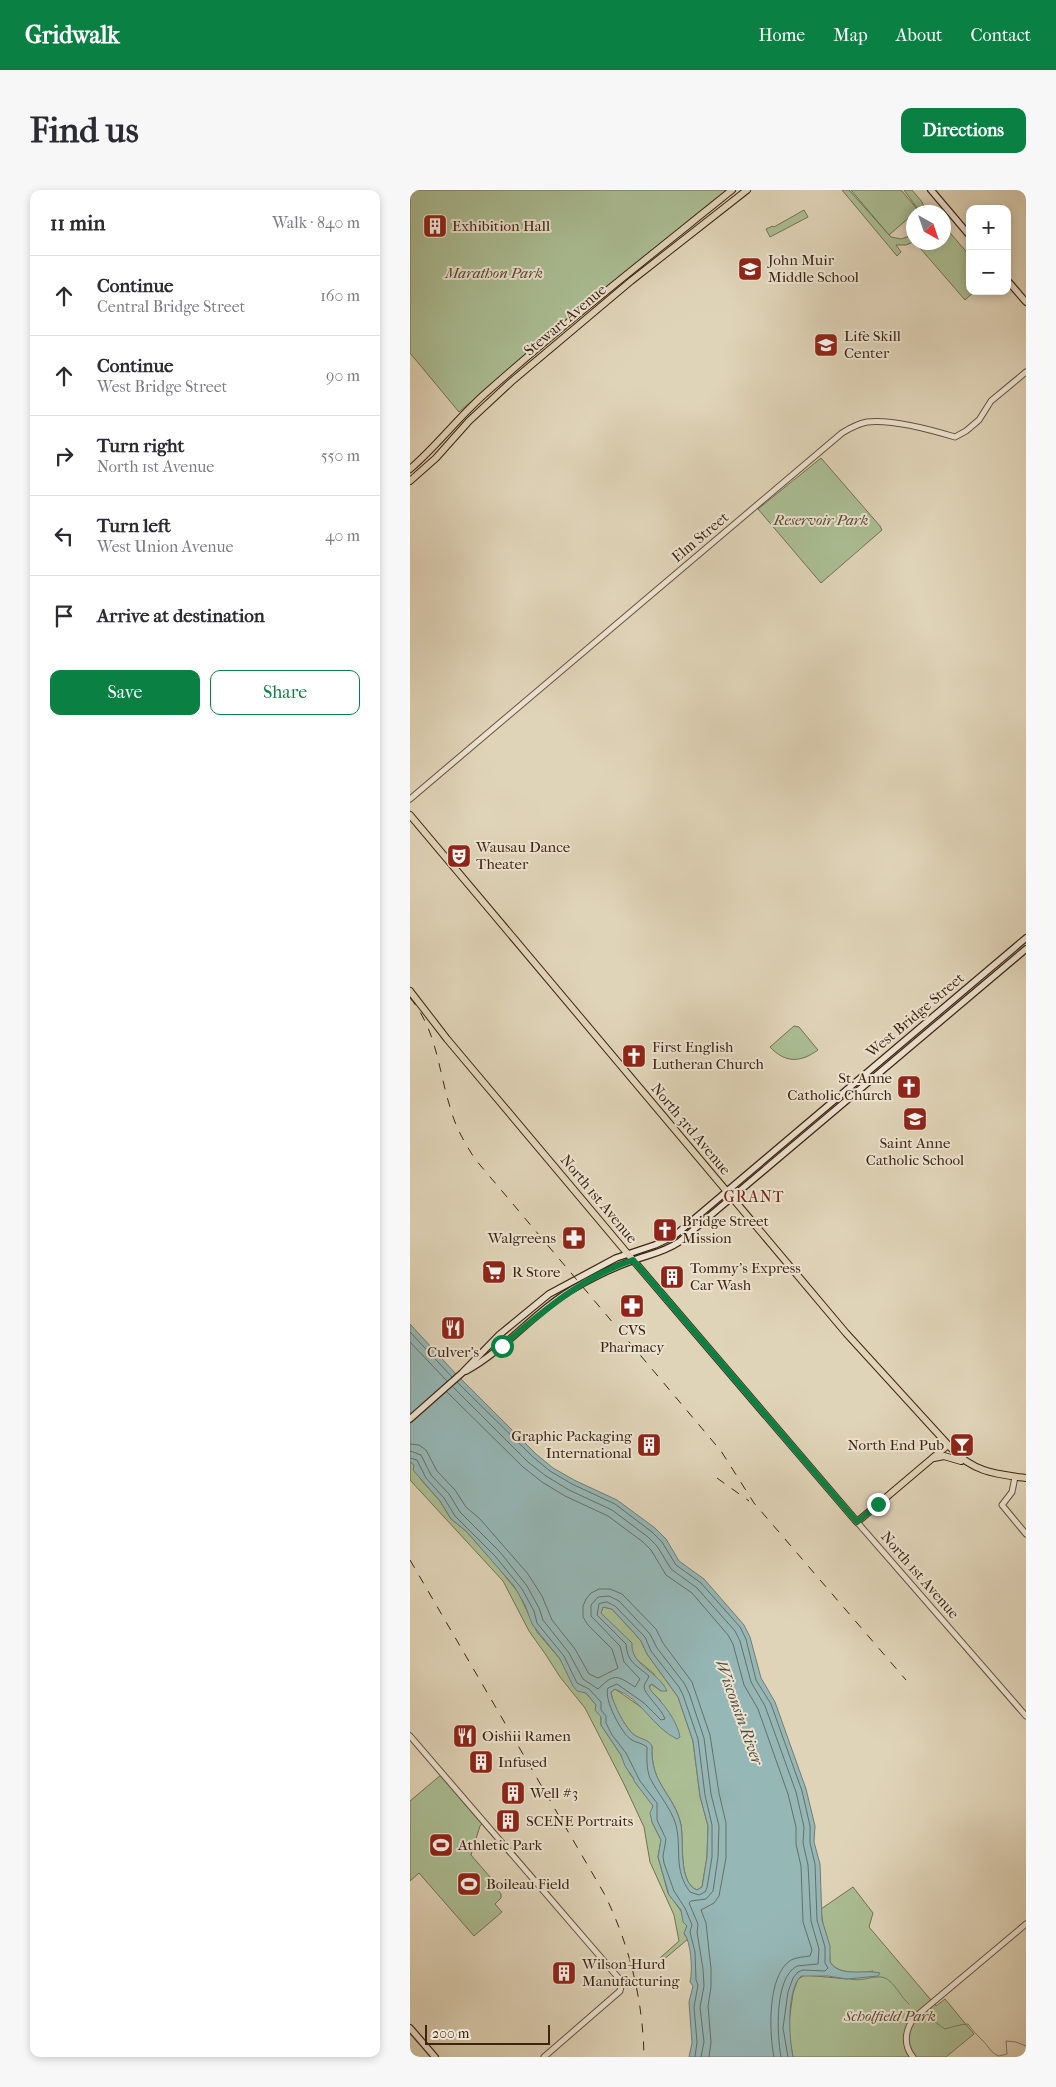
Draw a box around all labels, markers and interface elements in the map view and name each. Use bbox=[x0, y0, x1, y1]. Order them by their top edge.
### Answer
text: Gridwalk bbox=[25, 21, 120, 49]
text: Home bbox=[758, 25, 805, 46]
text: Map bbox=[833, 25, 868, 46]
text: About bbox=[896, 25, 942, 46]
text: Contact bbox=[970, 25, 1031, 46]
button: Directions bbox=[901, 108, 1026, 153]
text: Find us bbox=[30, 110, 139, 151]
north arrow bbox=[906, 205, 951, 250]
map controls bbox=[966, 205, 1011, 295]
button: + bbox=[966, 205, 1011, 250]
text: 11 min bbox=[50, 211, 105, 235]
text: Walk · 840 m bbox=[272, 213, 360, 232]
building icon: Exhibition Hall bbox=[422, 213, 448, 239]
place label: Exhibition Hall bbox=[452, 217, 550, 235]
button: − bbox=[966, 250, 1011, 295]
place label: John Muir Middle School bbox=[767, 251, 859, 286]
school or university icon: John Muir Middle School bbox=[737, 256, 763, 282]
park label: Marathon Park bbox=[444, 264, 543, 282]
text: Continue bbox=[97, 275, 173, 297]
street label: Stewart Avenue bbox=[520, 280, 610, 360]
icon: ahead bbox=[50, 282, 78, 310]
text: 160 m bbox=[320, 286, 360, 305]
text: Central Bridge Street bbox=[97, 297, 245, 316]
place label: Life Skill Center bbox=[844, 327, 901, 362]
school or university icon: Life Skill Center bbox=[813, 332, 839, 358]
text: Continue bbox=[97, 355, 173, 377]
icon: ahead bbox=[50, 362, 78, 390]
text: 90 m bbox=[326, 366, 360, 385]
text: West Bridge Street bbox=[97, 377, 227, 396]
text: Turn right bbox=[97, 435, 184, 457]
icon: right bbox=[50, 442, 78, 470]
text: 550 m bbox=[321, 446, 360, 465]
text: North 1st Avenue bbox=[97, 457, 214, 476]
street label: Elm Street bbox=[668, 508, 733, 566]
park label: Reservoir Park bbox=[773, 511, 869, 529]
text: Turn left bbox=[97, 515, 171, 537]
icon: left bbox=[50, 522, 78, 550]
text: 40 m bbox=[325, 526, 360, 545]
text: West Union Avenue bbox=[97, 537, 233, 556]
icon: arrive bbox=[50, 602, 78, 630]
text: Arrive at destination bbox=[97, 605, 265, 627]
button: Save bbox=[50, 670, 200, 715]
button: Share bbox=[210, 670, 360, 715]
place label: Wausau Dance Theater bbox=[475, 838, 571, 873]
theatre icon: Wausau Dance Theater bbox=[446, 843, 472, 869]
street label: West Bridge Street bbox=[862, 968, 968, 1062]
place label: First English Lutheran Church bbox=[652, 1038, 765, 1073]
church icon: First English Lutheran Church bbox=[621, 1043, 647, 1069]
place label: St. Anne Catholic Church bbox=[787, 1069, 893, 1104]
church icon: St. Anne Catholic Church bbox=[896, 1074, 922, 1100]
street label: North 3rd Avenue bbox=[647, 1079, 735, 1179]
school or university icon: Saint Anne Catholic School bbox=[902, 1106, 928, 1132]
place label: Saint Anne Catholic School bbox=[866, 1134, 964, 1169]
street label: North 1st Avenue bbox=[557, 1151, 642, 1247]
district label: GRANT bbox=[723, 1187, 785, 1206]
place label: Bridge Street Mission bbox=[682, 1212, 770, 1247]
church icon: Bridge Street Mission bbox=[652, 1217, 678, 1243]
pharmacy icon: Walgreens bbox=[561, 1225, 587, 1251]
place label: Walgreens bbox=[487, 1229, 556, 1247]
supermarket icon: R Store bbox=[481, 1259, 507, 1285]
place label: Tommy's Express Car Wash bbox=[690, 1259, 801, 1294]
place label: R Store bbox=[512, 1263, 561, 1281]
building icon: Tommy's Express Car Wash bbox=[659, 1264, 685, 1290]
pharmacy icon: CVS Pharmacy bbox=[619, 1293, 645, 1319]
restaurant icon: Culver's bbox=[440, 1315, 466, 1341]
place label: CVS Pharmacy bbox=[600, 1321, 665, 1356]
route start bbox=[491, 1335, 514, 1358]
place label: Culver's bbox=[427, 1343, 480, 1361]
place label: Graphic Packaging International bbox=[511, 1427, 633, 1462]
building icon: Graphic Packaging International bbox=[636, 1432, 662, 1458]
bar icon: North End Pub bbox=[949, 1432, 975, 1458]
place label: North End Pub bbox=[847, 1436, 944, 1454]
route end bbox=[867, 1493, 890, 1516]
street label: North 1st Avenue bbox=[877, 1528, 963, 1623]
water label: Wisconsin River bbox=[712, 1657, 768, 1769]
restaurant icon: Oishii Ramen bbox=[452, 1723, 478, 1749]
place label: Oishii Ramen bbox=[482, 1727, 571, 1745]
building icon: Infused bbox=[468, 1749, 494, 1775]
place label: Infused bbox=[498, 1753, 548, 1771]
building icon: Well #3 bbox=[500, 1780, 526, 1806]
place label: Well #3 bbox=[529, 1784, 578, 1802]
building icon: SCENE Portraits bbox=[495, 1808, 521, 1834]
place label: SCENE Portraits bbox=[526, 1812, 634, 1830]
sports icon: Athletic Park bbox=[428, 1832, 454, 1858]
place label: Athletic Park bbox=[457, 1836, 542, 1854]
sports icon: Boileau Field bbox=[456, 1871, 482, 1897]
place label: Boileau Field bbox=[486, 1875, 570, 1893]
place label: Wilson-Hurd Manufacturing bbox=[581, 1955, 681, 1990]
building icon: Wilson-Hurd Manufacturing bbox=[551, 1960, 577, 1986]
park label: Scholfield Park bbox=[843, 2007, 936, 2025]
scale bar bbox=[425, 2022, 550, 2045]
text: 200 m bbox=[432, 2025, 469, 2042]

